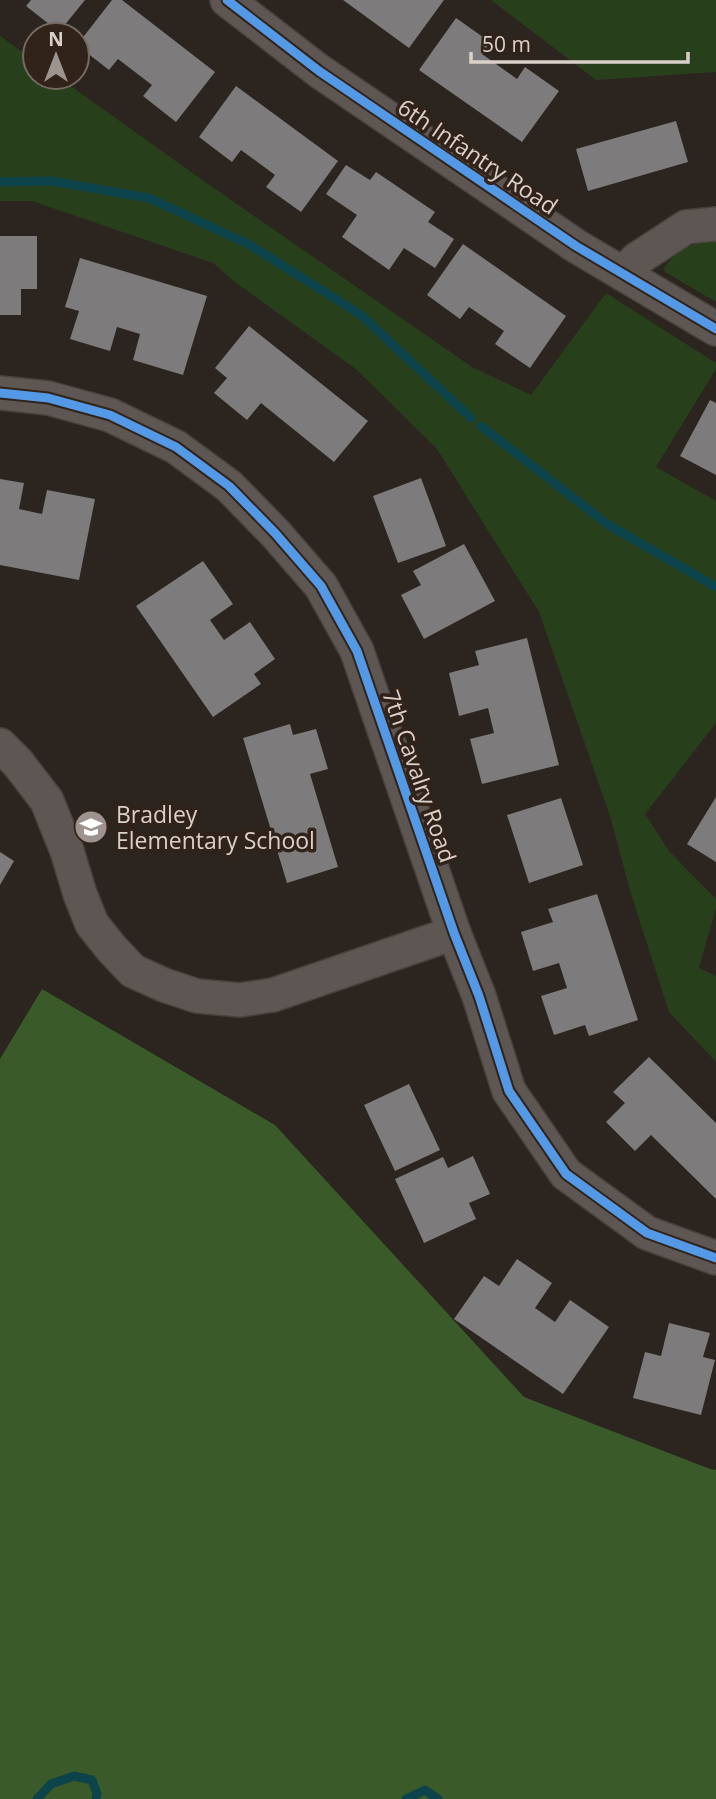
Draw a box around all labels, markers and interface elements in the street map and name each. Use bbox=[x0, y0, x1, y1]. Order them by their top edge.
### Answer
north arrow bbox=[21, 21, 91, 91]
scale bar bbox=[471, 21, 688, 65]
text: N bbox=[48, 26, 64, 52]
text: 50 m bbox=[482, 30, 531, 58]
street label: 6th Infantry Road bbox=[392, 91, 564, 221]
street label: 7th Cavalry Road bbox=[375, 685, 465, 867]
place label: Bradley Elementary School bbox=[116, 798, 315, 856]
school or university icon: Bradley Elementary School bbox=[72, 808, 110, 846]

